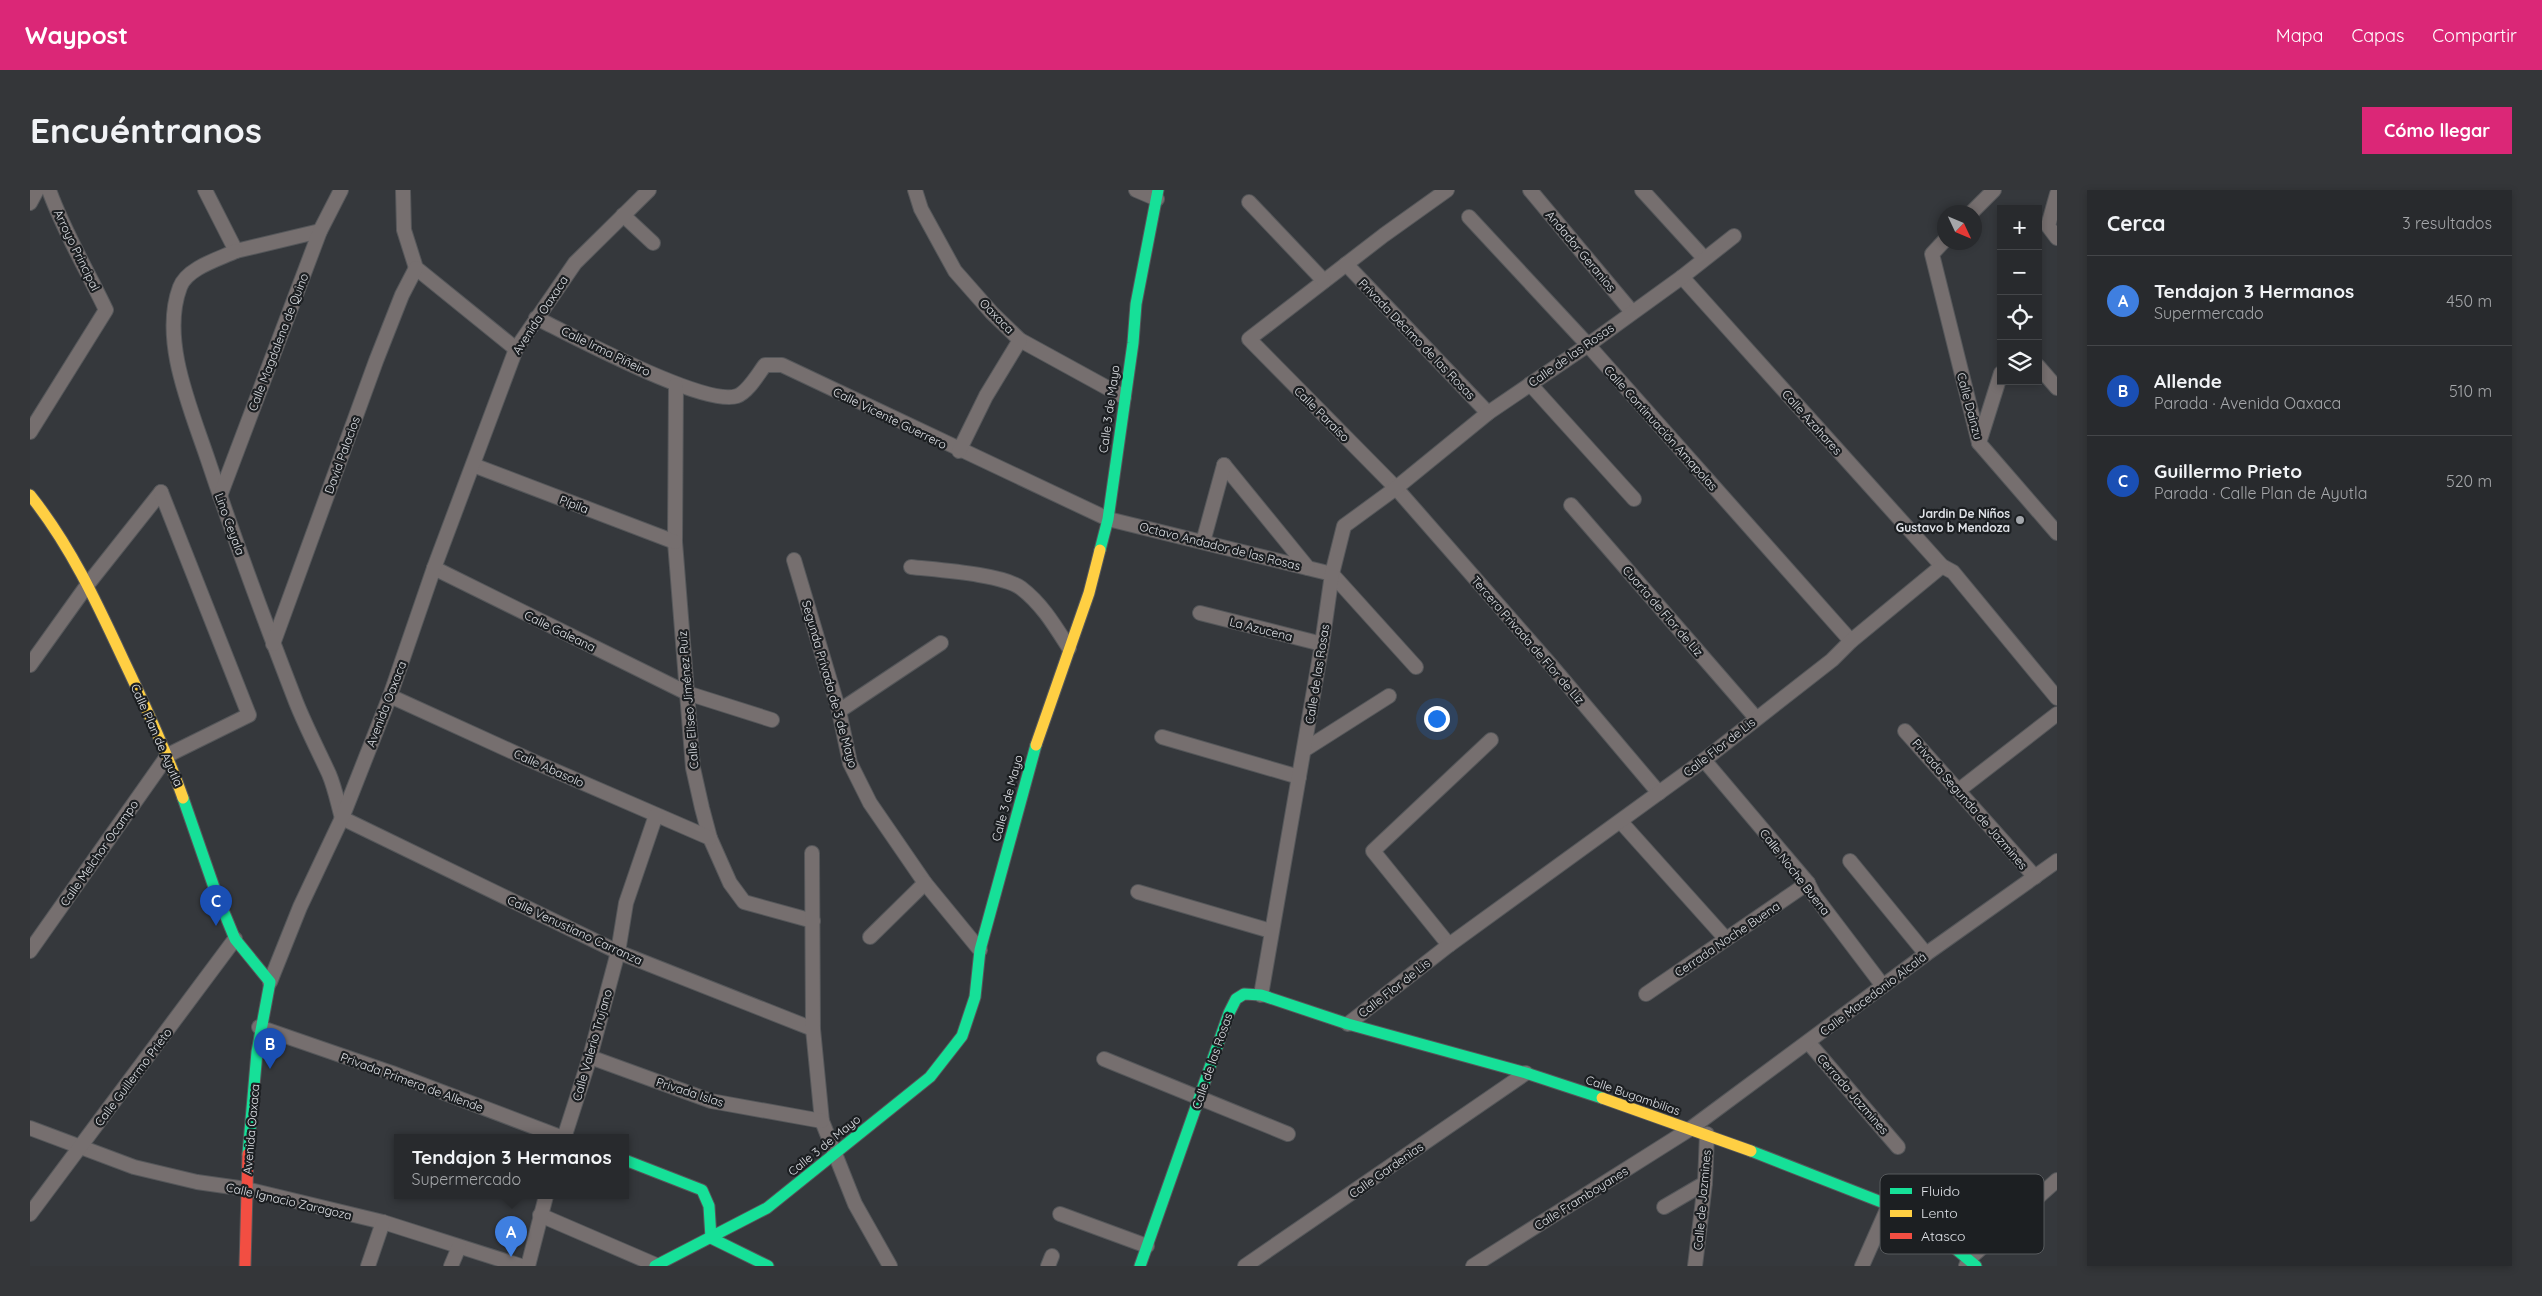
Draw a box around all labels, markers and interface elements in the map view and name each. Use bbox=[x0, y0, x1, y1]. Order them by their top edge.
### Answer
text: Waypost bbox=[25, 20, 128, 50]
text: Mapa bbox=[2276, 24, 2323, 47]
text: Capas bbox=[2351, 24, 2404, 47]
text: Compartir bbox=[2432, 24, 2517, 47]
button: Cómo llegar bbox=[2362, 107, 2512, 154]
text: Encuéntranos bbox=[30, 108, 262, 152]
north arrow bbox=[1937, 205, 1982, 250]
map controls bbox=[1997, 205, 2042, 385]
button: + bbox=[1997, 205, 2042, 250]
street label: Arroyo Principal bbox=[51, 207, 103, 293]
street label: Andador Geranios bbox=[1543, 208, 1619, 295]
text: Cerca bbox=[2107, 210, 2165, 236]
text: 3 resultados bbox=[2402, 213, 2492, 233]
button: − bbox=[1997, 250, 2042, 295]
street label: Calle Magdalena de Quino bbox=[245, 271, 311, 413]
street label: Avenida Oaxaca bbox=[509, 273, 571, 357]
street label: Privada Décimo de las Rosas bbox=[1355, 276, 1479, 403]
text: Tendajon 3 Hermanos bbox=[2154, 279, 2354, 303]
text: A bbox=[2118, 291, 2128, 311]
text: 450 m bbox=[2446, 291, 2492, 311]
street label: Oaxaca bbox=[977, 295, 1017, 337]
button: locate bbox=[1997, 295, 2042, 340]
text: Supermercado bbox=[2154, 303, 2264, 323]
street label: Calle de las Rosas bbox=[1525, 320, 1617, 390]
street label: Calle Irma Piñeiro bbox=[559, 323, 653, 379]
button: layers bbox=[1997, 340, 2042, 385]
street label: Calle Continuación Amapolas bbox=[1601, 363, 1721, 494]
street label: Calle 3 de Mayo bbox=[1095, 364, 1123, 454]
text: Allende bbox=[2154, 369, 2222, 393]
street label: Calle Dainzu bbox=[1954, 371, 1986, 441]
text: B bbox=[2118, 381, 2128, 401]
text: 510 m bbox=[2449, 381, 2492, 401]
street label: Calle Paraíso bbox=[1291, 383, 1353, 445]
street label: Calle Vicente Guerrero bbox=[831, 384, 949, 452]
street label: Calle Azahares bbox=[1779, 386, 1845, 458]
text: Parada · Avenida Oaxaca bbox=[2154, 393, 2341, 413]
street label: David Palacios bbox=[321, 414, 363, 496]
text: Guillermo Prieto bbox=[2154, 459, 2302, 483]
text: C bbox=[2118, 471, 2128, 491]
text: 520 m bbox=[2446, 471, 2492, 491]
text: Parada · Calle Plan de Ayutla bbox=[2154, 483, 2367, 503]
street label: Lino Ceyala bbox=[212, 491, 248, 557]
street label: Pípila bbox=[557, 492, 591, 516]
place label: Jardin De Niños Gustavo b Mendoza bbox=[1896, 506, 2010, 535]
marker: Jardin De Niños Gustavo b Mendoza bbox=[2014, 514, 2026, 526]
street label: Octavo Andador de las Rosas bbox=[1138, 519, 1302, 573]
street label: Cuarta de Flor de Liz bbox=[1620, 563, 1707, 660]
street label: Tercera Privada de Flor de Liz bbox=[1468, 573, 1588, 707]
street label: Segunda Privada de 3 de Mayo bbox=[799, 598, 861, 770]
street label: Calle Galeana bbox=[522, 607, 598, 655]
street label: La Azucena bbox=[1228, 614, 1294, 644]
street label: Calle de las Rosas bbox=[1302, 623, 1332, 725]
street label: Calle Elíseo Jiménez Ruiz bbox=[674, 630, 702, 770]
street label: Avenida Oaxaca bbox=[363, 659, 409, 749]
street label: Calle Plan de Ayutla bbox=[128, 681, 186, 789]
your location bbox=[1424, 706, 1450, 732]
street label: Calle Flor de Lis bbox=[1680, 714, 1758, 780]
street label: Privada Segunda de Jazmines bbox=[1909, 736, 2031, 873]
street label: Calle Abasolo bbox=[511, 746, 587, 790]
street label: Calle 3 de Mayo bbox=[988, 753, 1026, 843]
street label: Calle Melchor Ocampo bbox=[57, 797, 141, 909]
street label: Calle Noche Buena bbox=[1757, 826, 1833, 918]
pin: C bbox=[200, 885, 232, 926]
street label: Calle Venustiano Carranza bbox=[505, 892, 645, 968]
street label: Cerrada Noche Buena bbox=[1672, 898, 1782, 980]
street label: Calle Macedonio Alcalá bbox=[1817, 949, 1929, 1039]
street label: Calle Flor de Lis bbox=[1355, 955, 1433, 1021]
street label: Calle Valerio Trujano bbox=[569, 987, 615, 1103]
street label: Calle de las Rosas bbox=[1189, 1011, 1236, 1111]
street label: Calle Guillermo Prieto bbox=[91, 1025, 175, 1129]
pin: B bbox=[254, 1028, 286, 1069]
street label: Privada Primera de Allende bbox=[338, 1049, 486, 1115]
street label: Cerrada Jazmines bbox=[1814, 1051, 1892, 1138]
street label: Calle Bugambilias bbox=[1584, 1072, 1683, 1118]
street label: Privada Islas bbox=[654, 1074, 726, 1110]
street label: Avenida Oaxaca bbox=[240, 1083, 262, 1175]
street label: Calle 3 de Mayo bbox=[785, 1111, 863, 1179]
popup bbox=[394, 1134, 629, 1199]
street label: Calle Gardenias bbox=[1346, 1139, 1426, 1201]
text: Tendajon 3 Hermanos bbox=[411, 1145, 612, 1169]
street label: Calle de Jazmines bbox=[1690, 1149, 1714, 1251]
street label: Calle Framboyanes bbox=[1531, 1163, 1631, 1233]
text: Supermercado bbox=[411, 1169, 521, 1189]
legend bbox=[1880, 1174, 2044, 1254]
street label: Calle Ignacio Zaragoza bbox=[225, 1179, 353, 1223]
text: Fluido bbox=[1921, 1182, 1960, 1200]
text: Lento bbox=[1921, 1204, 1958, 1222]
pin: A bbox=[495, 1216, 527, 1257]
text: Atasco bbox=[1921, 1227, 1966, 1245]

